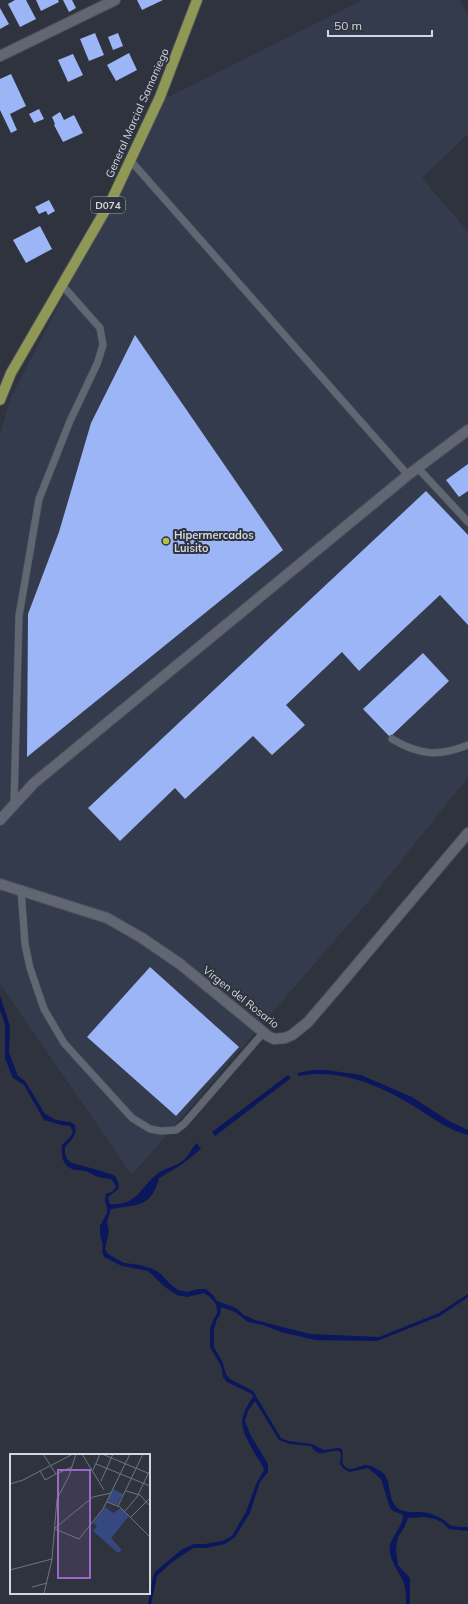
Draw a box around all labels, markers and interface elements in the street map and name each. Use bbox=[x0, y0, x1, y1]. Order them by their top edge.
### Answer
scale bar bbox=[328, 12, 432, 38]
text: 50 m bbox=[334, 18, 362, 33]
street label: General Marcial Samaniego bbox=[102, 46, 172, 180]
road number: D074 bbox=[91, 197, 125, 213]
place label: Hipermercados Luisito bbox=[174, 528, 254, 555]
marker: Hipermercados Luisito bbox=[161, 536, 171, 546]
street label: Virgen del Rosario bbox=[200, 963, 282, 1031]
inset map bbox=[10, 1454, 150, 1594]

